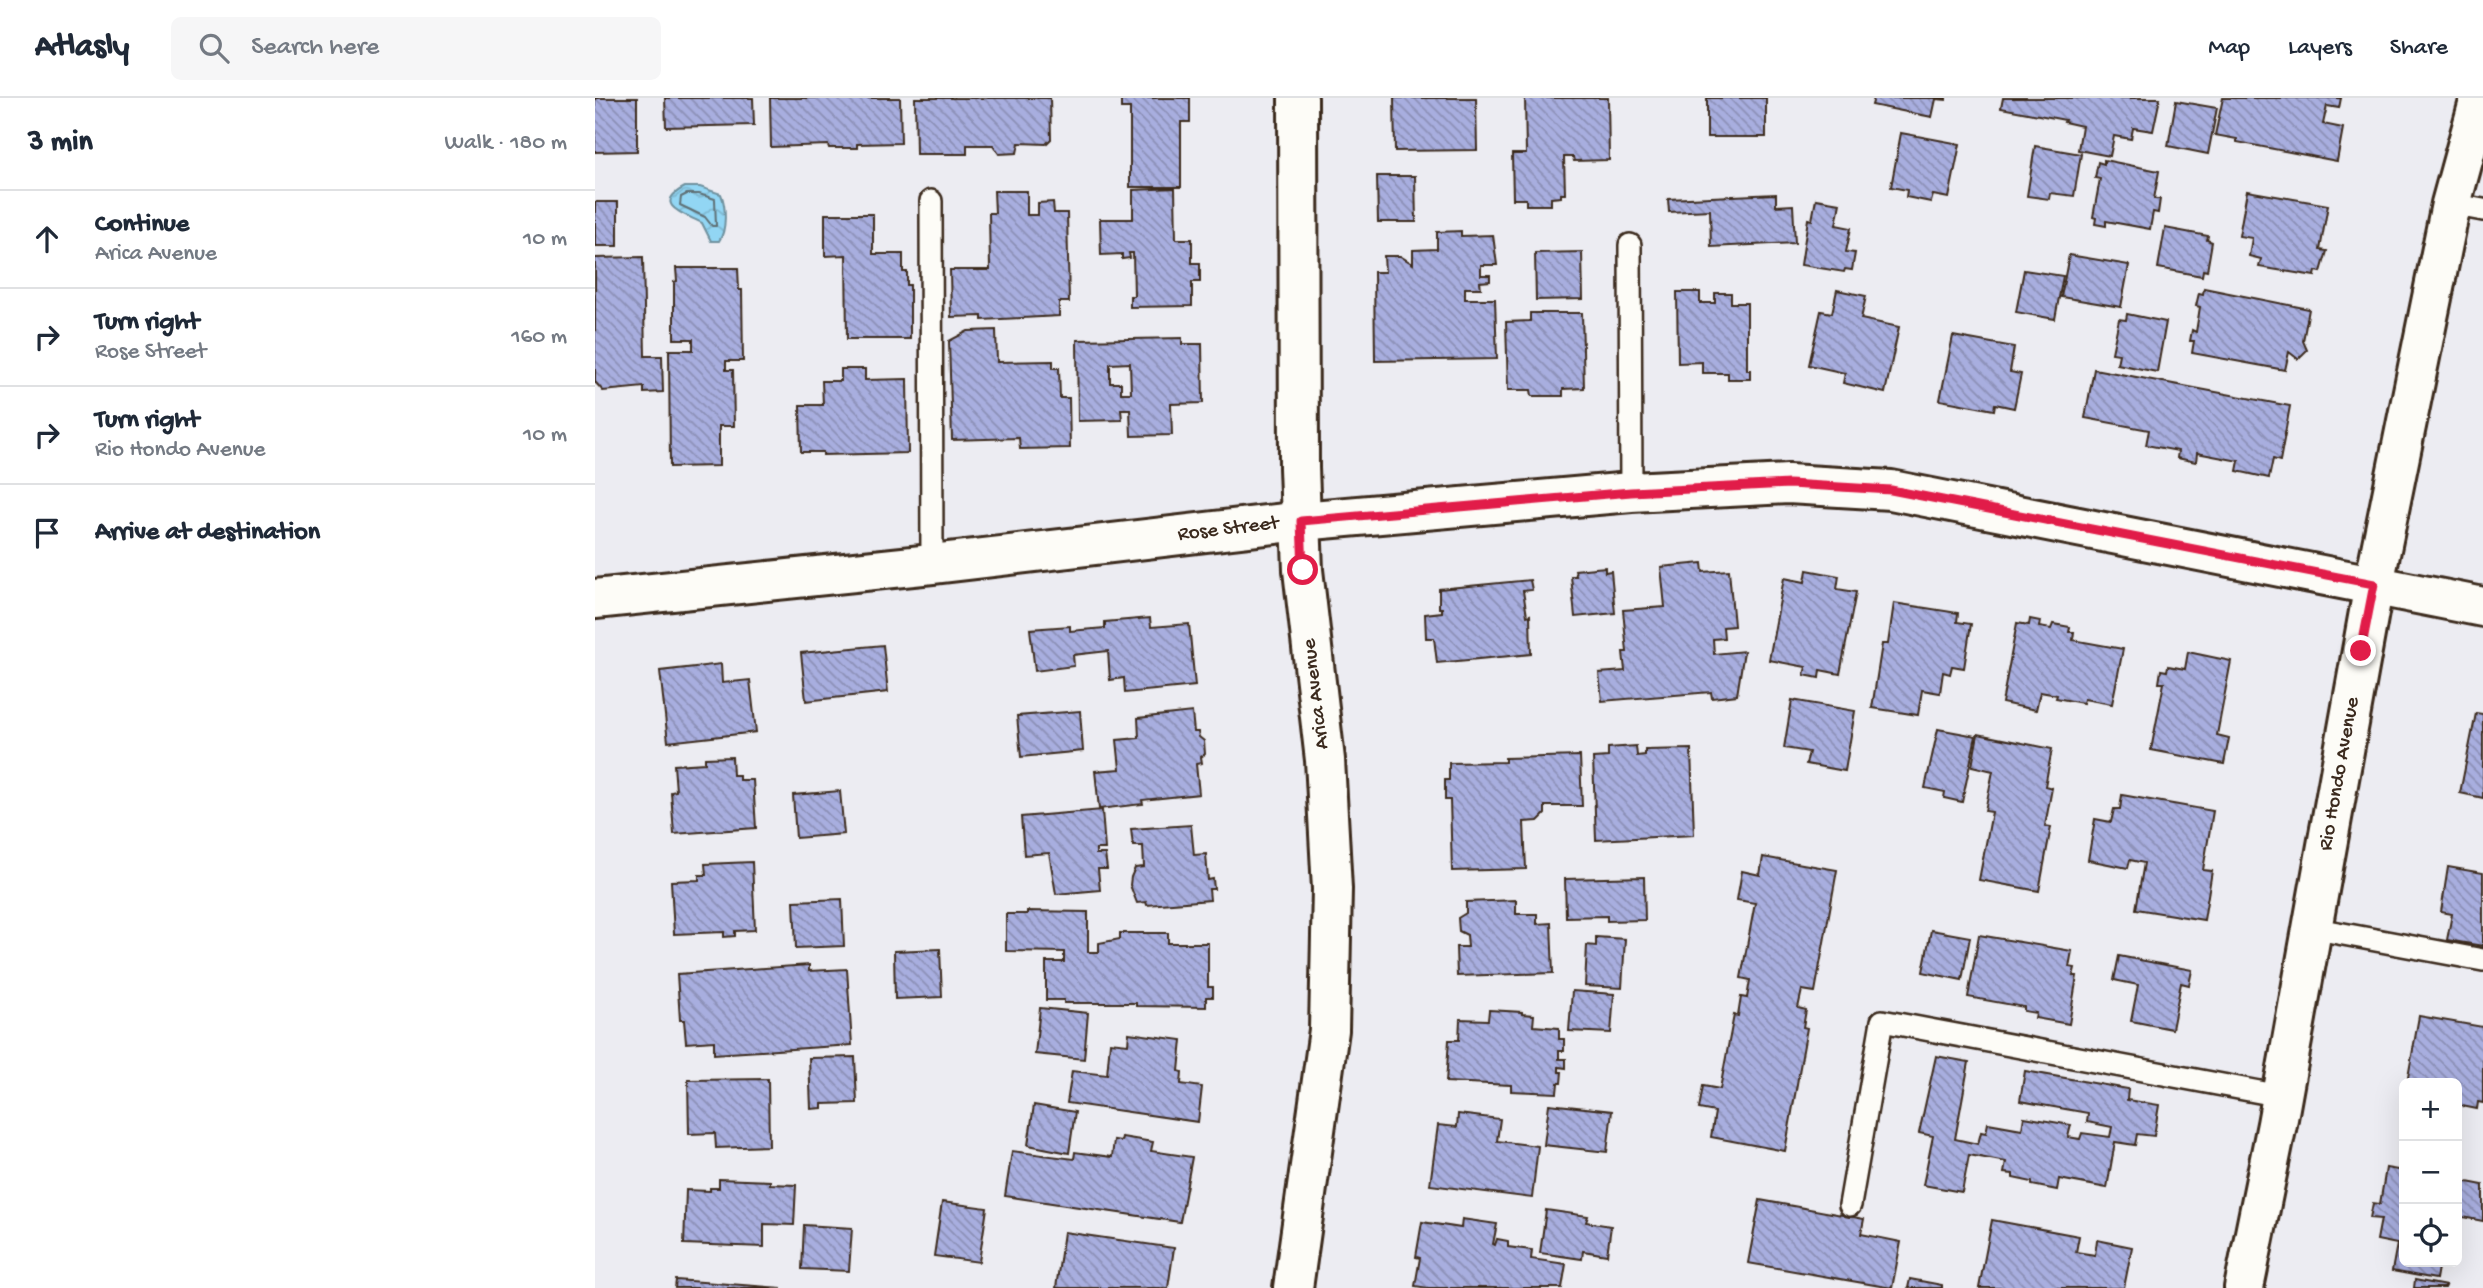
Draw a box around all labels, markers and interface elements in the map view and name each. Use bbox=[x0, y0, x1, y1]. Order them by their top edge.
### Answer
search box bbox=[171, 17, 661, 80]
text: Atlasly bbox=[35, 29, 129, 67]
icon: search bbox=[195, 29, 233, 67]
text: Search here bbox=[251, 33, 379, 64]
text: Map bbox=[2208, 34, 2250, 63]
text: Layers bbox=[2288, 34, 2352, 63]
text: Share bbox=[2390, 34, 2448, 63]
text: 3 min bbox=[28, 126, 93, 161]
text: Walk · 180 m bbox=[445, 130, 567, 157]
text: Continue bbox=[95, 210, 189, 241]
icon: ahead bbox=[28, 220, 66, 258]
text: 10 m bbox=[523, 226, 567, 253]
text: Arica Avenue bbox=[95, 241, 217, 268]
text: Turn right bbox=[95, 308, 199, 339]
icon: right bbox=[28, 318, 66, 356]
text: 160 m bbox=[511, 324, 567, 351]
text: Rose Street bbox=[95, 339, 206, 366]
text: Turn right bbox=[95, 406, 199, 437]
icon: right bbox=[28, 416, 66, 454]
text: 10 m bbox=[523, 422, 567, 449]
text: Rio Hondo Avenue bbox=[95, 437, 265, 464]
street label: Rose Street bbox=[1176, 511, 1282, 548]
icon: arrive bbox=[28, 514, 66, 552]
text: Arrive at destination bbox=[95, 518, 320, 549]
route start bbox=[1287, 554, 1318, 585]
route end bbox=[2345, 635, 2376, 666]
street label: Arica Avenue bbox=[1298, 636, 1336, 751]
street label: Rio Hondo Avenue bbox=[2314, 694, 2366, 853]
map controls bbox=[2399, 1078, 2462, 1267]
button: + bbox=[2399, 1078, 2462, 1141]
button: − bbox=[2399, 1141, 2462, 1204]
button: locate bbox=[2399, 1204, 2462, 1267]

